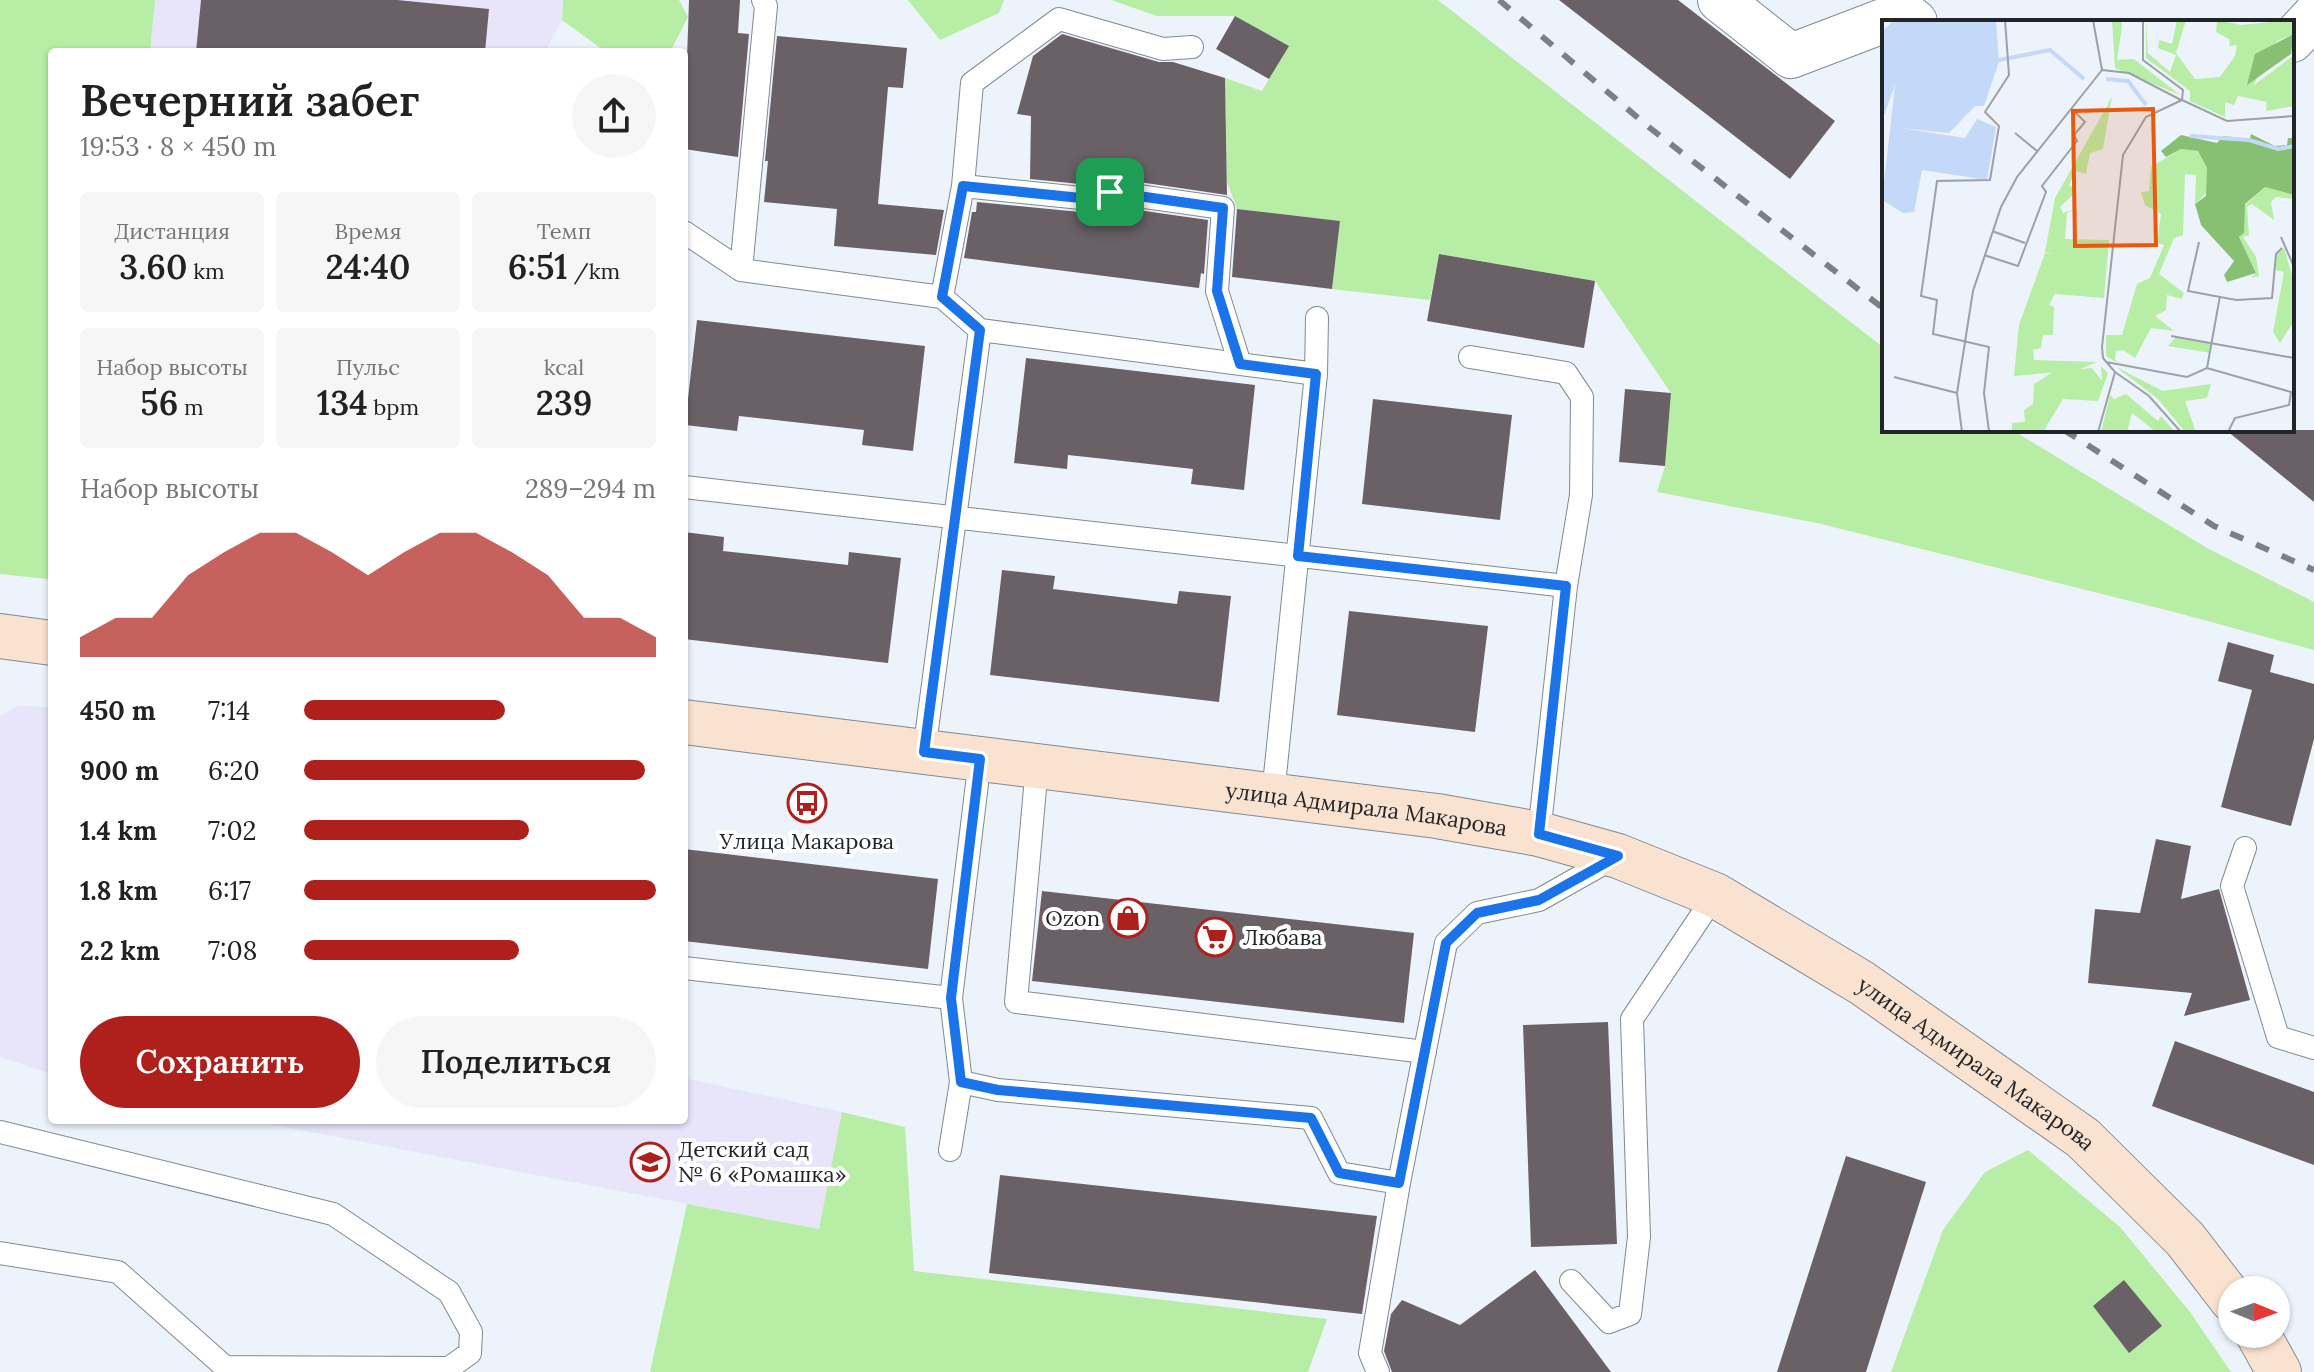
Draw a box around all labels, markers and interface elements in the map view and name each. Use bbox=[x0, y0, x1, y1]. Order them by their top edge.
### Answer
inset map bbox=[1882, 20, 2294, 432]
text: Вечерний забег bbox=[80, 72, 420, 128]
button: share bbox=[572, 74, 656, 158]
text: 19:53 · 8 × 450 m bbox=[80, 130, 276, 163]
pin bbox=[1076, 158, 1144, 226]
icon: arrive bbox=[1088, 170, 1132, 214]
text: Дистанция bbox=[114, 217, 230, 245]
text: Время bbox=[335, 217, 401, 245]
text: Темп bbox=[537, 217, 591, 245]
text: 3.60 bbox=[119, 245, 187, 288]
text: 24:40 bbox=[326, 245, 410, 288]
text: 6:51 bbox=[508, 245, 568, 288]
text: km bbox=[187, 257, 225, 285]
text: /km bbox=[568, 257, 620, 285]
text: Набор высоты bbox=[96, 353, 248, 381]
text: Пульс bbox=[336, 353, 400, 381]
text: kcal bbox=[544, 353, 584, 381]
text: 56 bbox=[140, 381, 178, 424]
text: 134 bbox=[317, 381, 368, 424]
text: 239 bbox=[536, 381, 592, 424]
text: m bbox=[178, 393, 204, 421]
text: bpm bbox=[368, 393, 419, 421]
text: Набор высоты bbox=[80, 472, 259, 505]
text: 289–294 m bbox=[525, 472, 656, 505]
text: 450 m bbox=[80, 694, 156, 727]
text: 7:14 bbox=[208, 694, 250, 727]
text: 900 m bbox=[80, 754, 159, 787]
text: 6:20 bbox=[208, 754, 260, 787]
street label: улица Адмирала Макарова bbox=[1224, 776, 1510, 842]
bus stop icon: Улица Макарова bbox=[786, 782, 828, 824]
text: 1.4 km bbox=[80, 814, 157, 847]
text: 7:02 bbox=[208, 814, 256, 847]
place label: Улица Макарова bbox=[719, 827, 894, 855]
text: 1.8 km bbox=[80, 874, 158, 907]
text: 6:17 bbox=[208, 874, 251, 907]
shop icon: Ozon bbox=[1107, 897, 1149, 939]
place label: Ozon bbox=[1045, 904, 1100, 932]
supermarket icon: Любава bbox=[1194, 916, 1236, 958]
place label: Любава bbox=[1243, 923, 1322, 951]
text: 2.2 km bbox=[80, 934, 160, 967]
text: 7:08 bbox=[208, 934, 257, 967]
street label: улица Адмирала Макарова bbox=[1852, 970, 2101, 1156]
button: Сохранить bbox=[80, 1016, 360, 1108]
button: Поделиться bbox=[376, 1016, 656, 1108]
place label: Детский сад № 6 «Ромашка» bbox=[678, 1135, 846, 1188]
school or university icon: Детский сад № 6 «Ромашка» bbox=[629, 1141, 671, 1183]
north arrow bbox=[2218, 1276, 2290, 1348]
map controls bbox=[2218, 1276, 2290, 1348]

